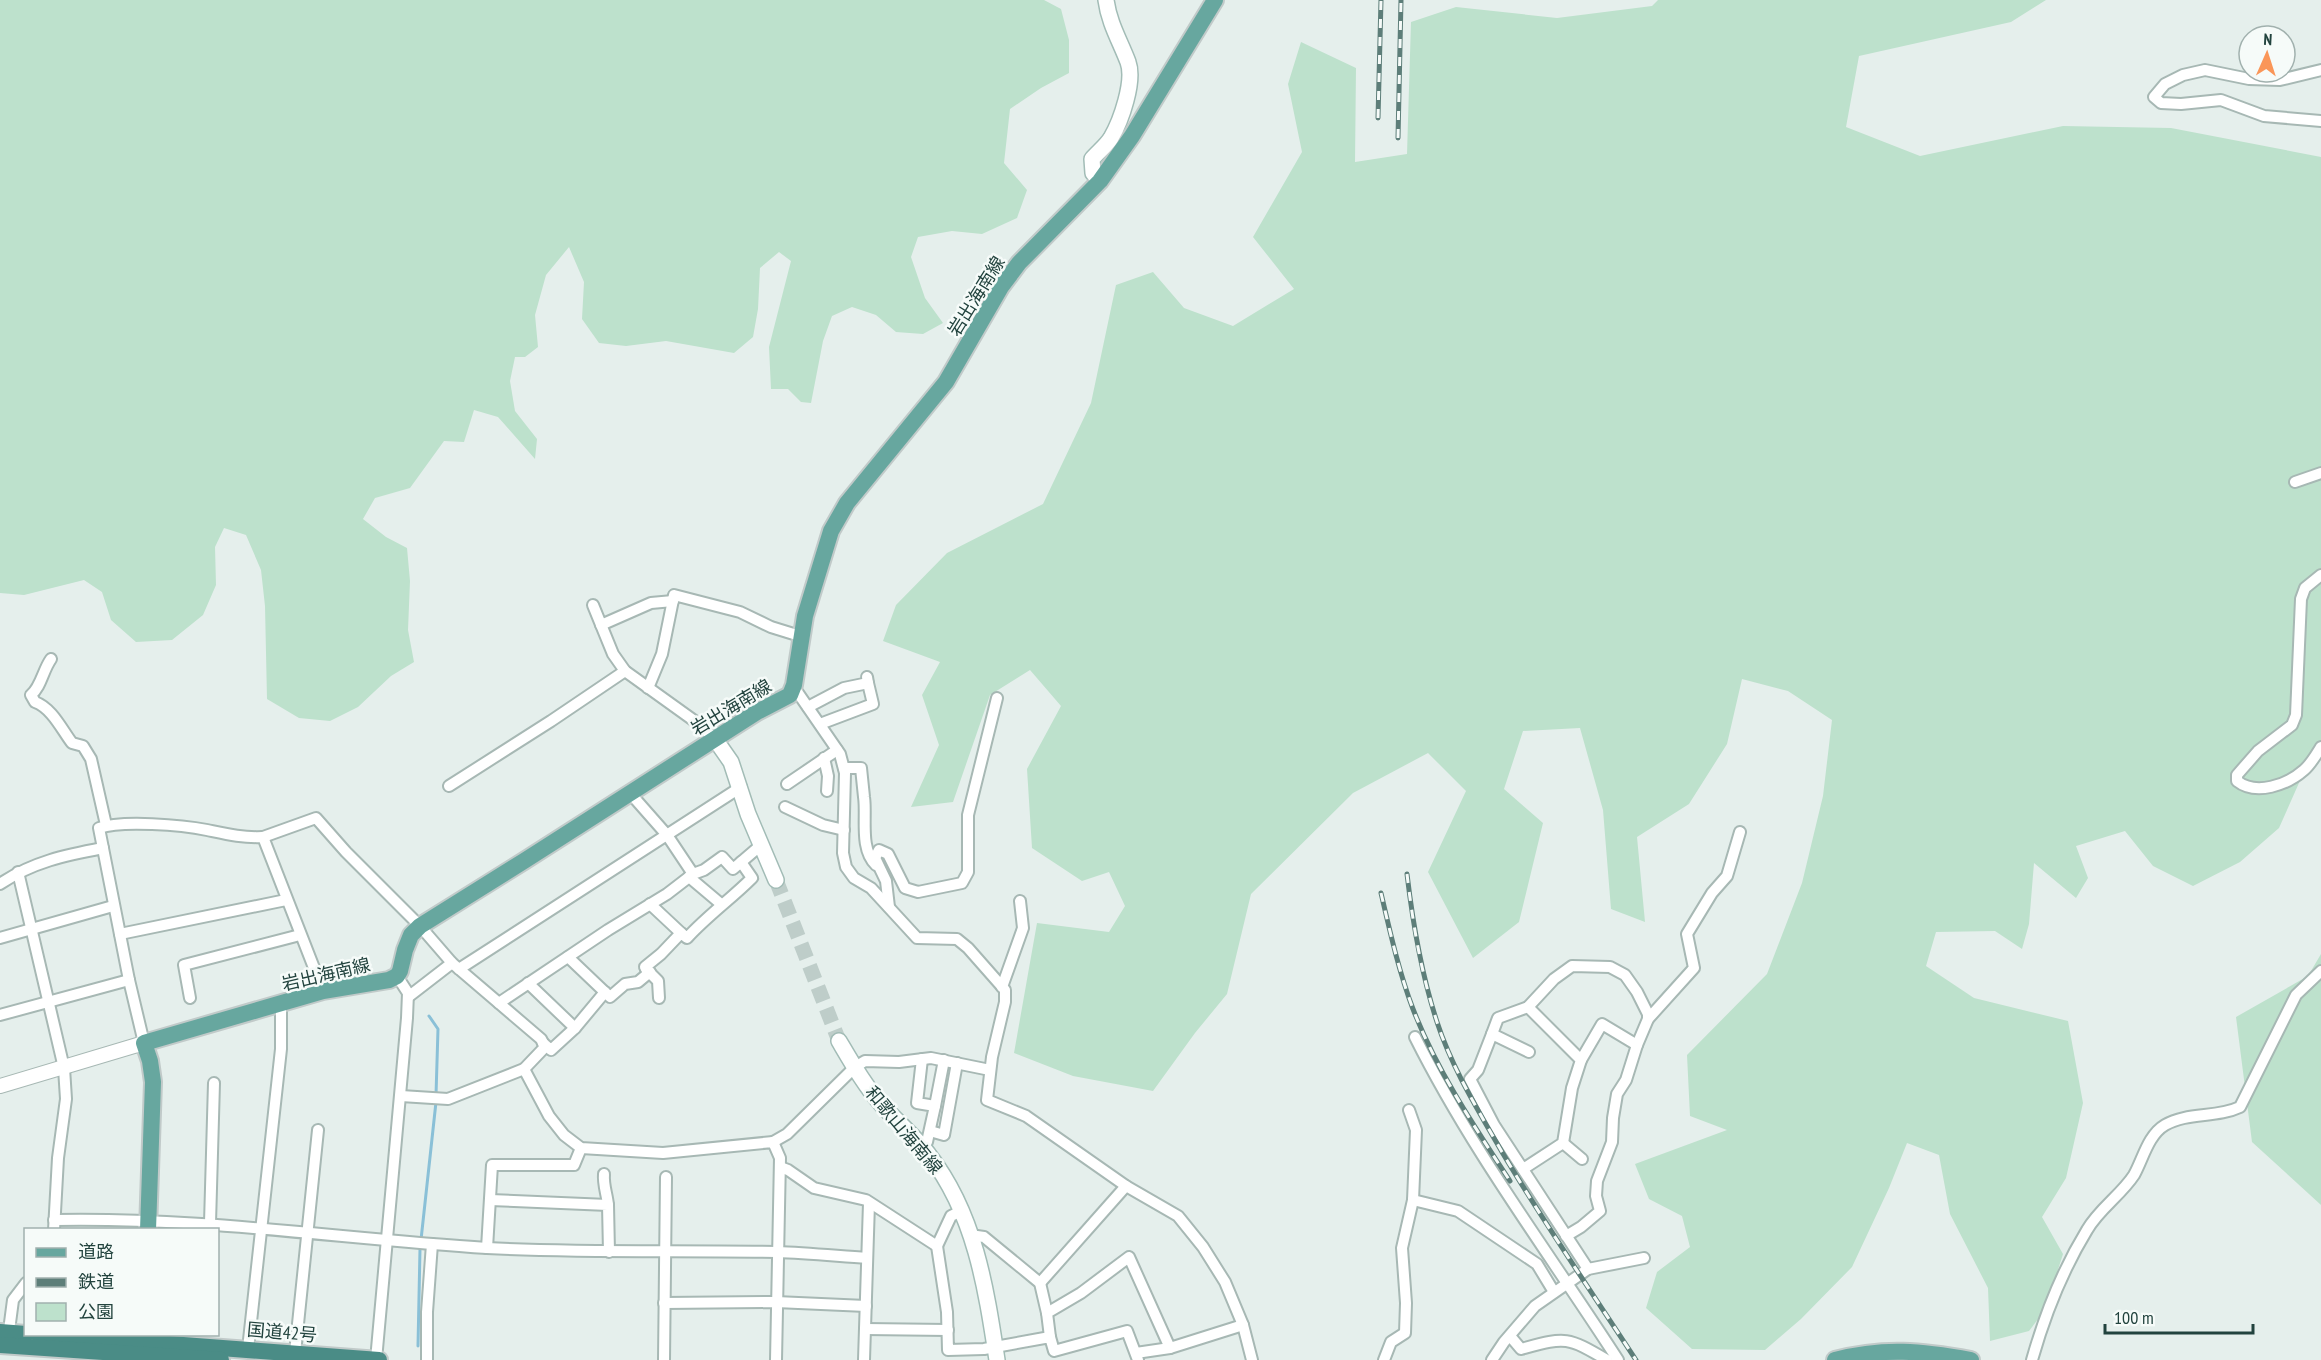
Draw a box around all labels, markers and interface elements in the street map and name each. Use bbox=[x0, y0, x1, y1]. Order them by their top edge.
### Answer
north arrow bbox=[2237, 24, 2297, 84]
text: N bbox=[2263, 29, 2273, 49]
street label: 岩出海南線 bbox=[942, 252, 1010, 340]
street label: 岩出海南線 bbox=[687, 674, 775, 740]
street label: 岩出海南線 bbox=[280, 953, 372, 995]
street label: 和歌山海南線 bbox=[860, 1081, 948, 1179]
legend bbox=[24, 1228, 219, 1336]
text: 道路 bbox=[78, 1240, 114, 1263]
text: 鉄道 bbox=[78, 1270, 114, 1293]
scale bar bbox=[2105, 1297, 2254, 1335]
text: 公園 bbox=[78, 1300, 114, 1323]
text: 100 m bbox=[2114, 1306, 2154, 1329]
street label: 国道42号 bbox=[246, 1317, 318, 1347]

